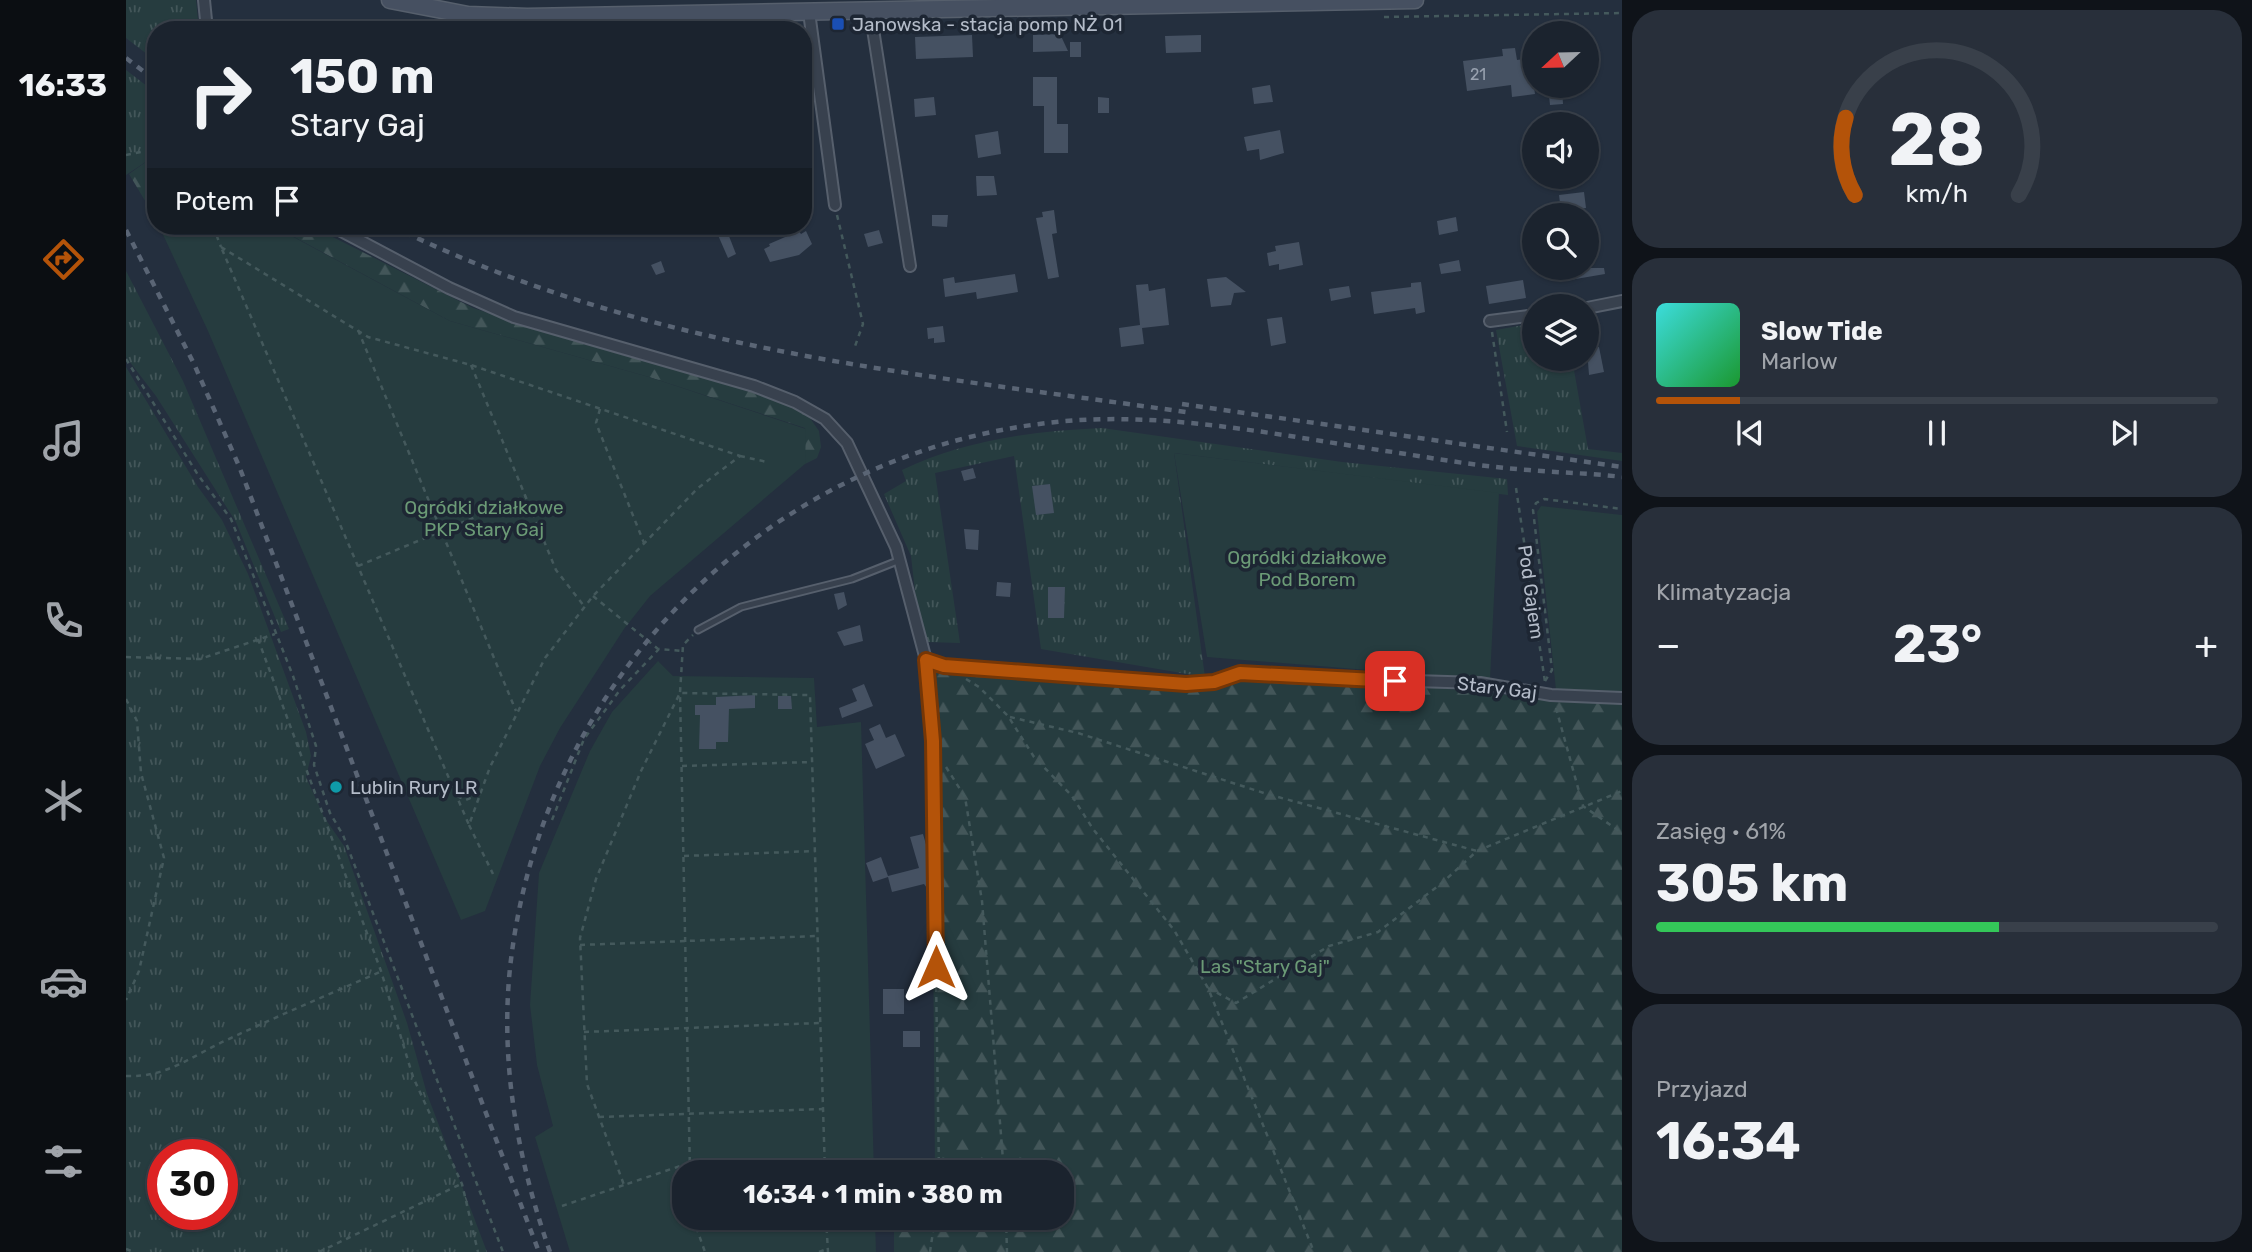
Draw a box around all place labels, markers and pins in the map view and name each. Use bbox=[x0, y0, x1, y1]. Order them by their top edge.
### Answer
place label: Janowska - stacja pomp NŻ 01 bbox=[852, 13, 1123, 36]
marker: Janowska - stacja pomp NŻ 01 bbox=[830, 16, 846, 32]
pin bbox=[1365, 651, 1425, 711]
place label: Lublin Rury LR bbox=[350, 776, 477, 799]
marker: Lublin Rury LR bbox=[328, 779, 344, 795]

